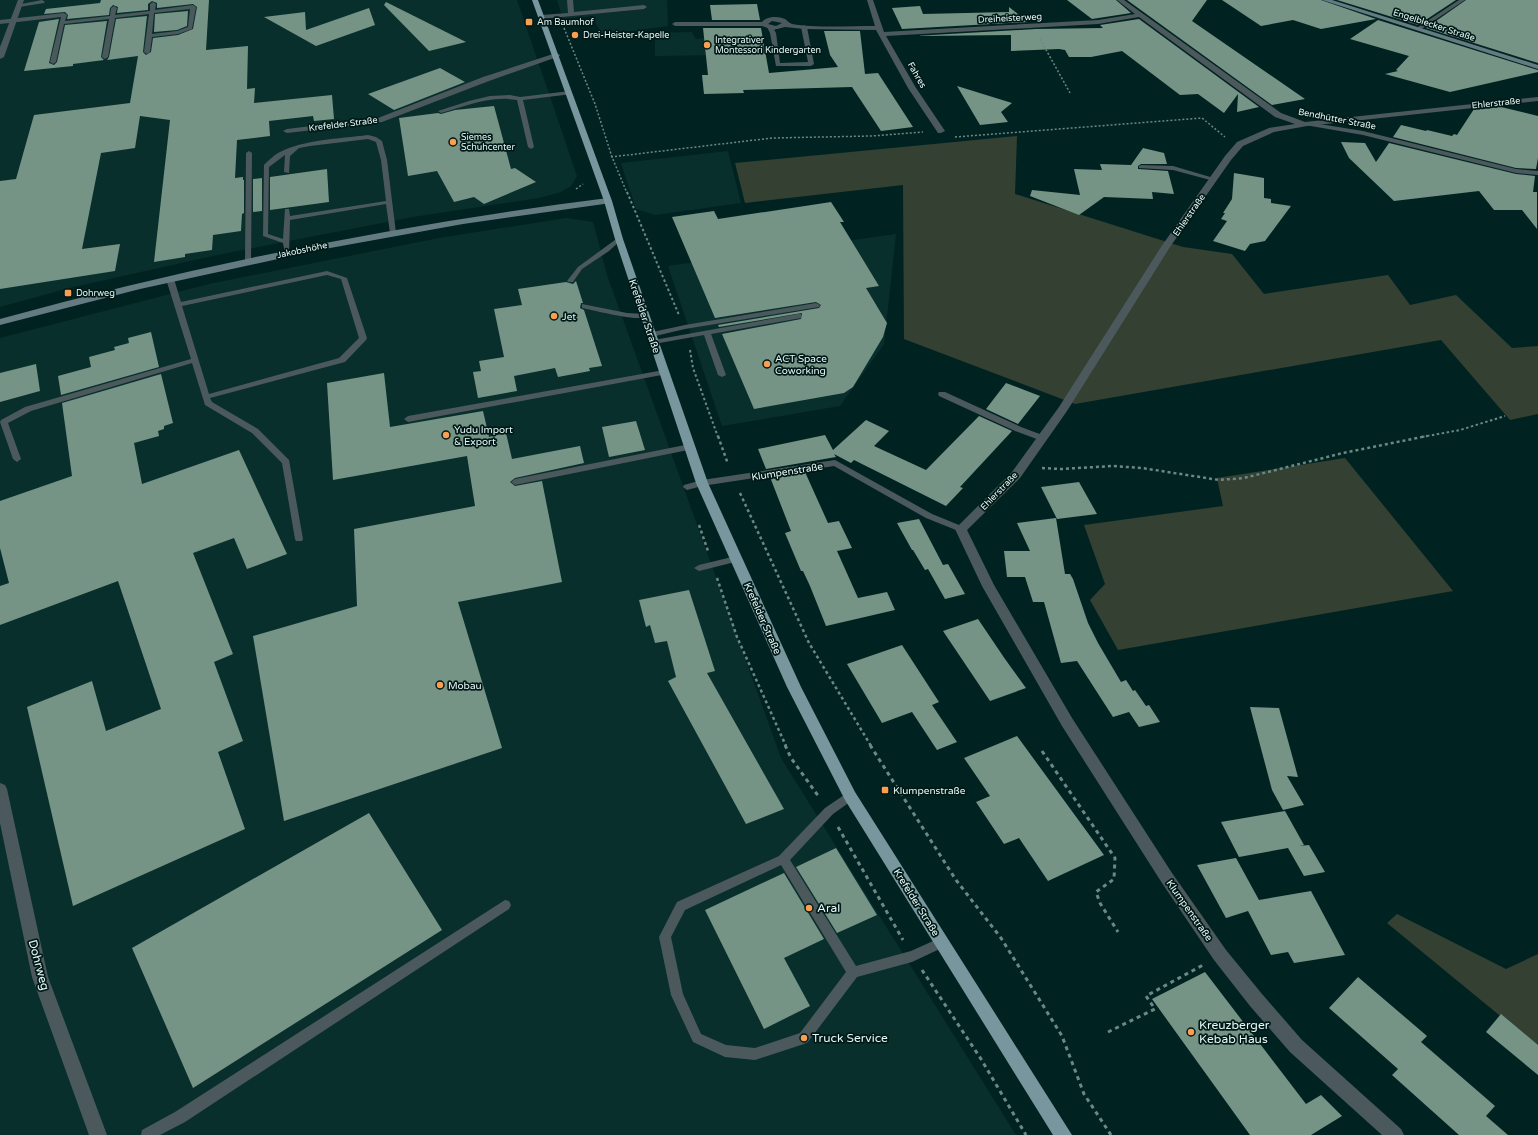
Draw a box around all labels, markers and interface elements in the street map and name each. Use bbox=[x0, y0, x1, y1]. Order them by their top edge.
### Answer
street label: Engelblecker Straße bbox=[1391, 7, 1476, 44]
street label: Dreiheisterweg bbox=[978, 11, 1042, 26]
marker: Am Baumhof bbox=[524, 17, 534, 27]
place label: Am Baumhof bbox=[537, 17, 594, 28]
marker: Drei-Heister-Kapelle bbox=[570, 30, 580, 40]
place label: Drei-Heister-Kapelle bbox=[583, 30, 669, 41]
place label: Integrativer Montessori Kindergarten bbox=[715, 35, 821, 56]
marker: Integrativer Montessori Kindergarten bbox=[702, 40, 712, 50]
street label: Fahres bbox=[905, 60, 928, 90]
street label: Ehlerstraße bbox=[1471, 95, 1521, 112]
street label: Bendhütter Straße bbox=[1297, 107, 1377, 132]
street label: Krefelder Straße bbox=[308, 115, 378, 134]
place label: Siemes Schuhcenter bbox=[461, 132, 515, 153]
marker: Siemes Schuhcenter bbox=[448, 137, 458, 147]
street label: Ehlerstraße bbox=[1171, 192, 1208, 238]
street label: Jakobshöhe bbox=[276, 240, 328, 261]
street label: Krefelder Straße bbox=[626, 278, 662, 355]
marker: Dohrweg bbox=[63, 288, 73, 298]
place label: Dohrweg bbox=[76, 288, 115, 299]
marker: Jet bbox=[549, 311, 559, 321]
place label: Jet bbox=[562, 311, 576, 323]
place label: ACT Space Coworking bbox=[775, 353, 827, 377]
marker: ACT Space Coworking bbox=[762, 359, 772, 369]
place label: Yudu Import & Export bbox=[454, 424, 513, 448]
marker: Yudu Import & Export bbox=[441, 430, 451, 440]
street label: Klumpenstraße bbox=[751, 460, 824, 484]
street label: Ehlerstraße bbox=[978, 470, 1020, 513]
street label: Krefelder Straße bbox=[741, 581, 783, 656]
marker: Mobau bbox=[435, 680, 445, 690]
place label: Mobau bbox=[448, 680, 482, 692]
marker: Klumpenstraße bbox=[880, 785, 890, 795]
place label: Klumpenstraße bbox=[893, 785, 966, 797]
street label: Krefelder Straße bbox=[891, 867, 942, 939]
street label: Klumpenstraße bbox=[1164, 878, 1215, 944]
place label: Aral bbox=[817, 901, 840, 915]
marker: Aral bbox=[804, 903, 814, 913]
street label: Dohrweg bbox=[26, 938, 52, 992]
place label: Kreuzberger Kebab Haus bbox=[1199, 1018, 1270, 1046]
marker: Kreuzberger Kebab Haus bbox=[1186, 1027, 1196, 1037]
place label: Truck Service bbox=[812, 1031, 888, 1045]
marker: Truck Service bbox=[799, 1033, 809, 1043]

